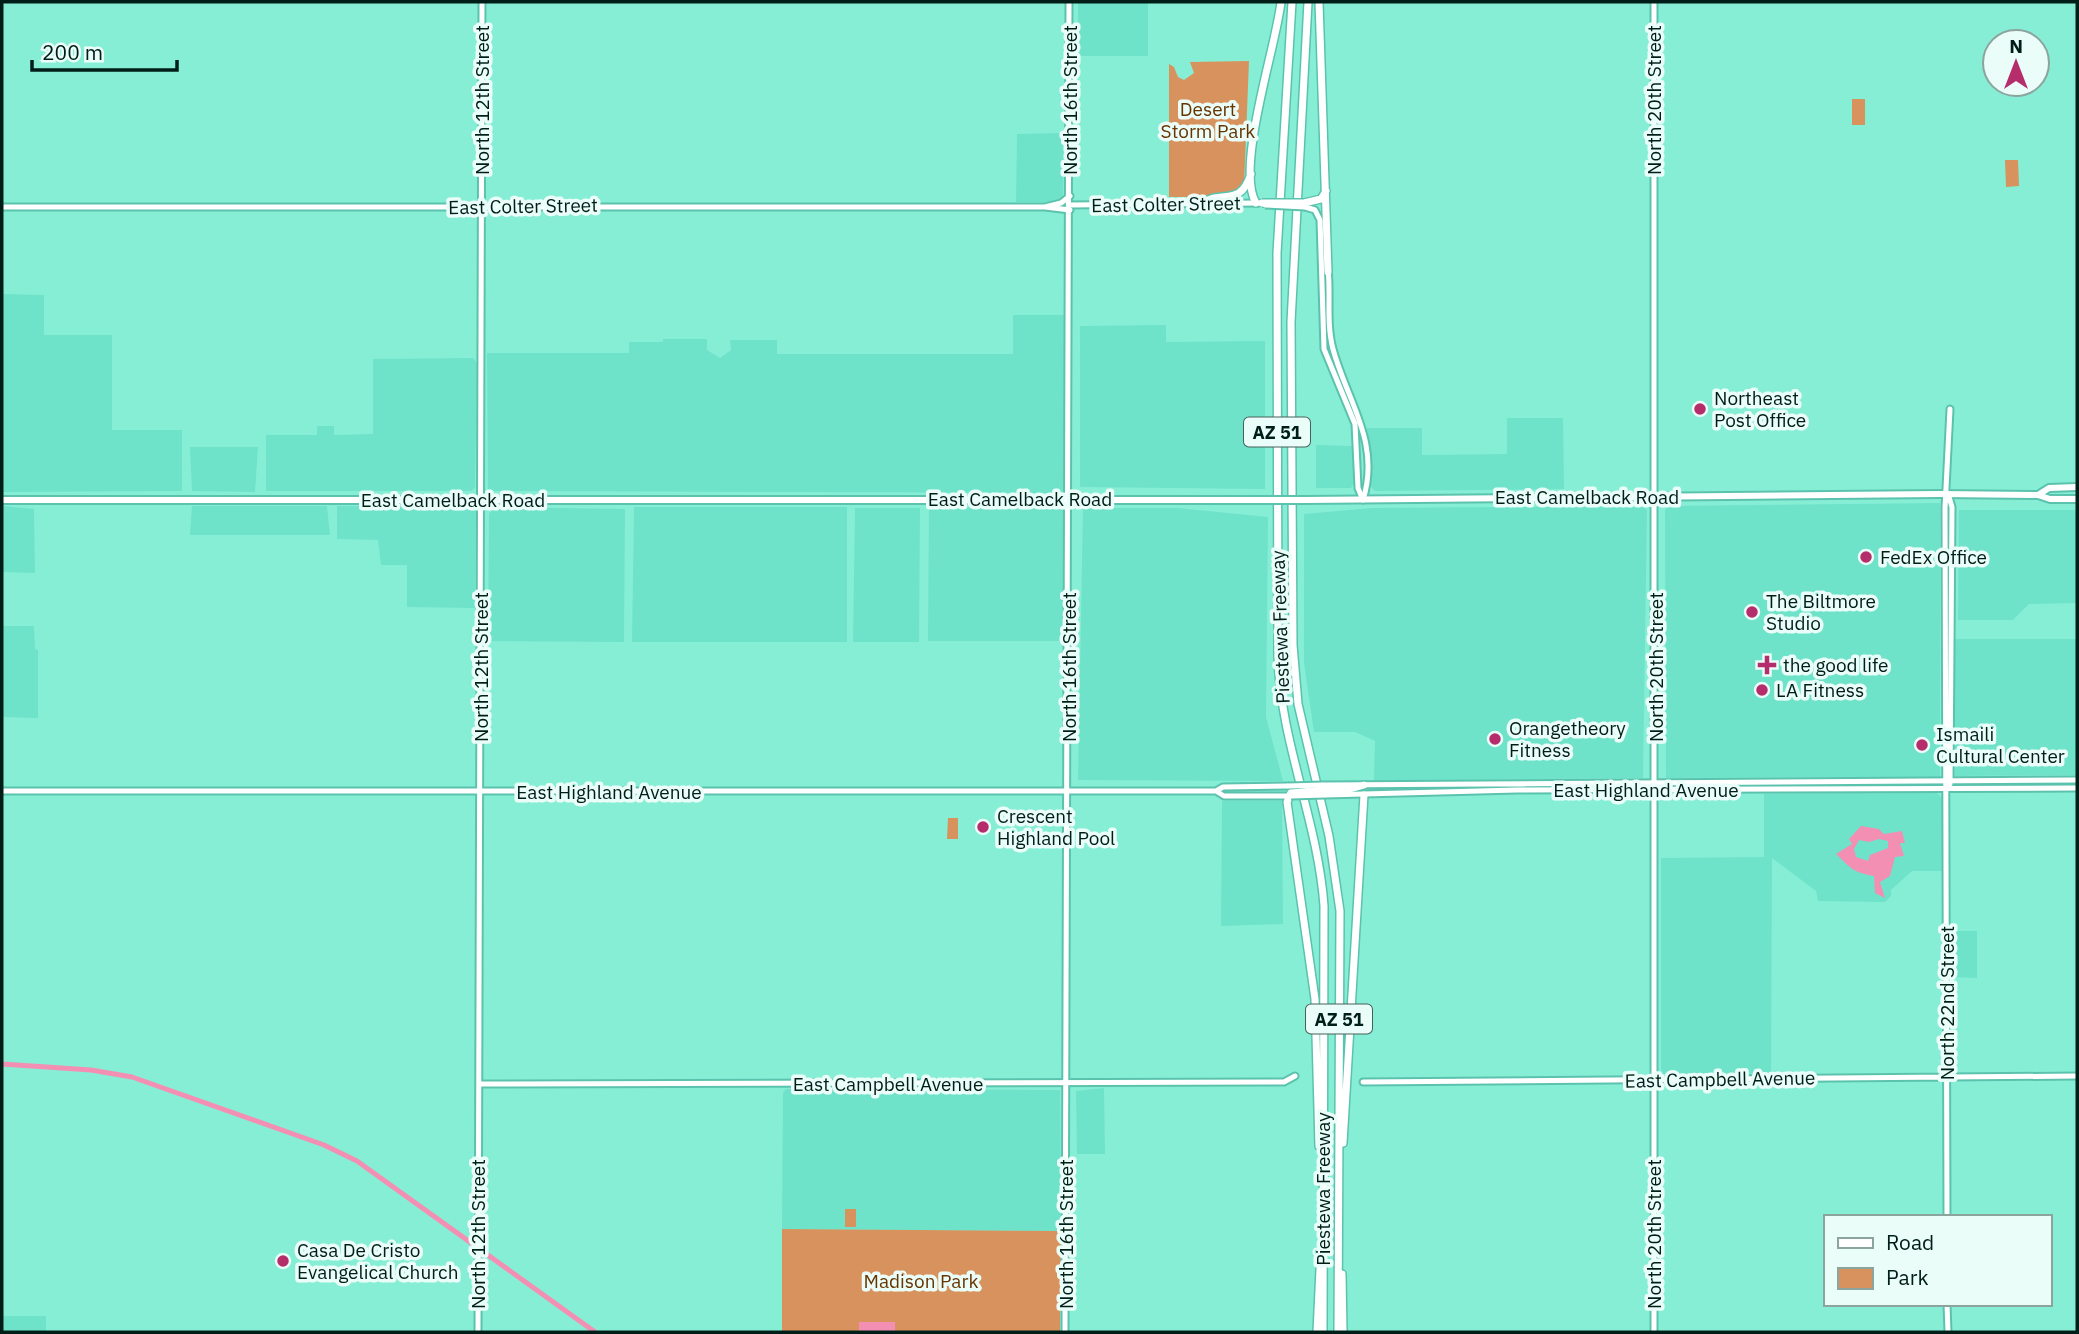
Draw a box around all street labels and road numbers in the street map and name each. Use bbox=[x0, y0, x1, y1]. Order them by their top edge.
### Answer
street label: North 12th Street bbox=[470, 25, 494, 175]
street label: North 16th Street bbox=[1058, 25, 1082, 175]
street label: North 20th Street bbox=[1642, 25, 1666, 175]
street label: East Colter Street bbox=[1091, 191, 1241, 217]
street label: East Colter Street bbox=[448, 193, 598, 219]
road number: AZ 51 bbox=[1244, 418, 1310, 446]
street label: East Camelback Road bbox=[1495, 485, 1679, 509]
street label: East Camelback Road bbox=[928, 487, 1112, 511]
street label: East Camelback Road bbox=[361, 488, 545, 512]
street label: Piestewa Freeway bbox=[1265, 549, 1295, 704]
street label: North 12th Street bbox=[469, 592, 493, 742]
street label: North 16th Street bbox=[1057, 592, 1081, 742]
street label: North 20th Street bbox=[1644, 592, 1668, 742]
street label: East Highland Avenue bbox=[1553, 778, 1739, 802]
street label: East Highland Avenue bbox=[516, 780, 702, 804]
street label: North 22nd Street bbox=[1935, 926, 1959, 1080]
road number: AZ 51 bbox=[1306, 1004, 1372, 1034]
street label: East Campbell Avenue bbox=[1624, 1065, 1816, 1093]
street label: East Campbell Avenue bbox=[793, 1072, 983, 1096]
street label: Piestewa Freeway bbox=[1311, 1112, 1335, 1266]
street label: North 12th Street bbox=[466, 1159, 490, 1309]
street label: North 16th Street bbox=[1054, 1159, 1078, 1309]
street label: North 20th Street bbox=[1642, 1159, 1666, 1309]

